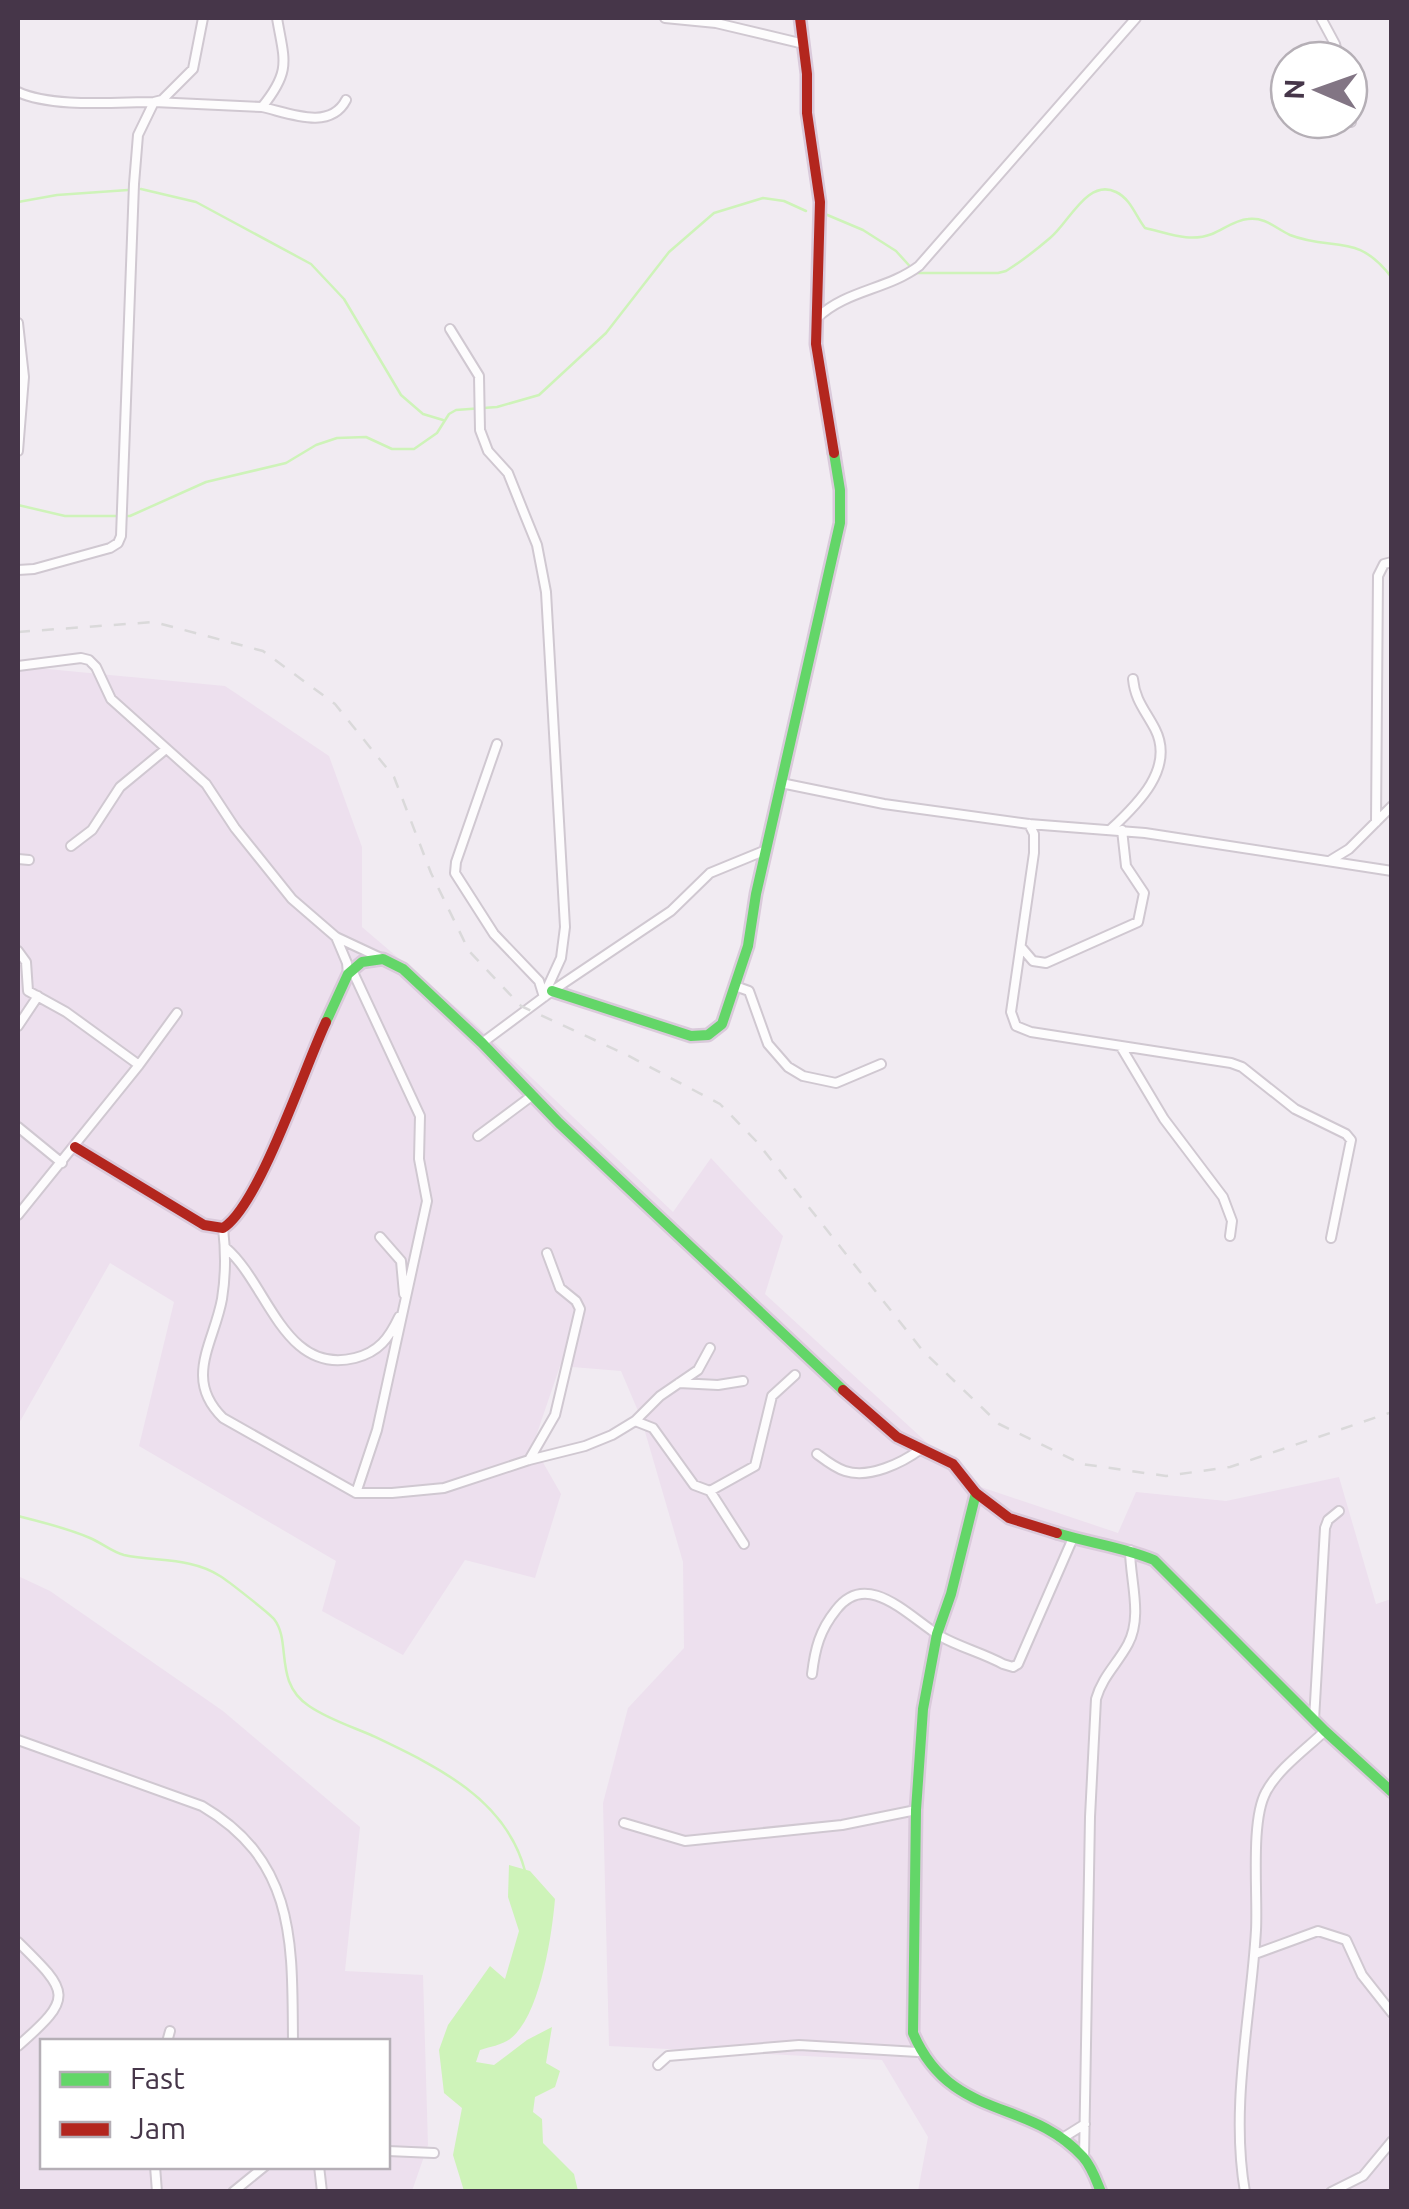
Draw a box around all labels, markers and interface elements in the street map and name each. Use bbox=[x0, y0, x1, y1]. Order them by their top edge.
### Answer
north arrow bbox=[1269, 40, 1369, 140]
text: N bbox=[1278, 78, 1309, 100]
legend bbox=[40, 2039, 390, 2169]
text: Fast bbox=[130, 2061, 185, 2095]
text: Jam bbox=[130, 2111, 186, 2145]

